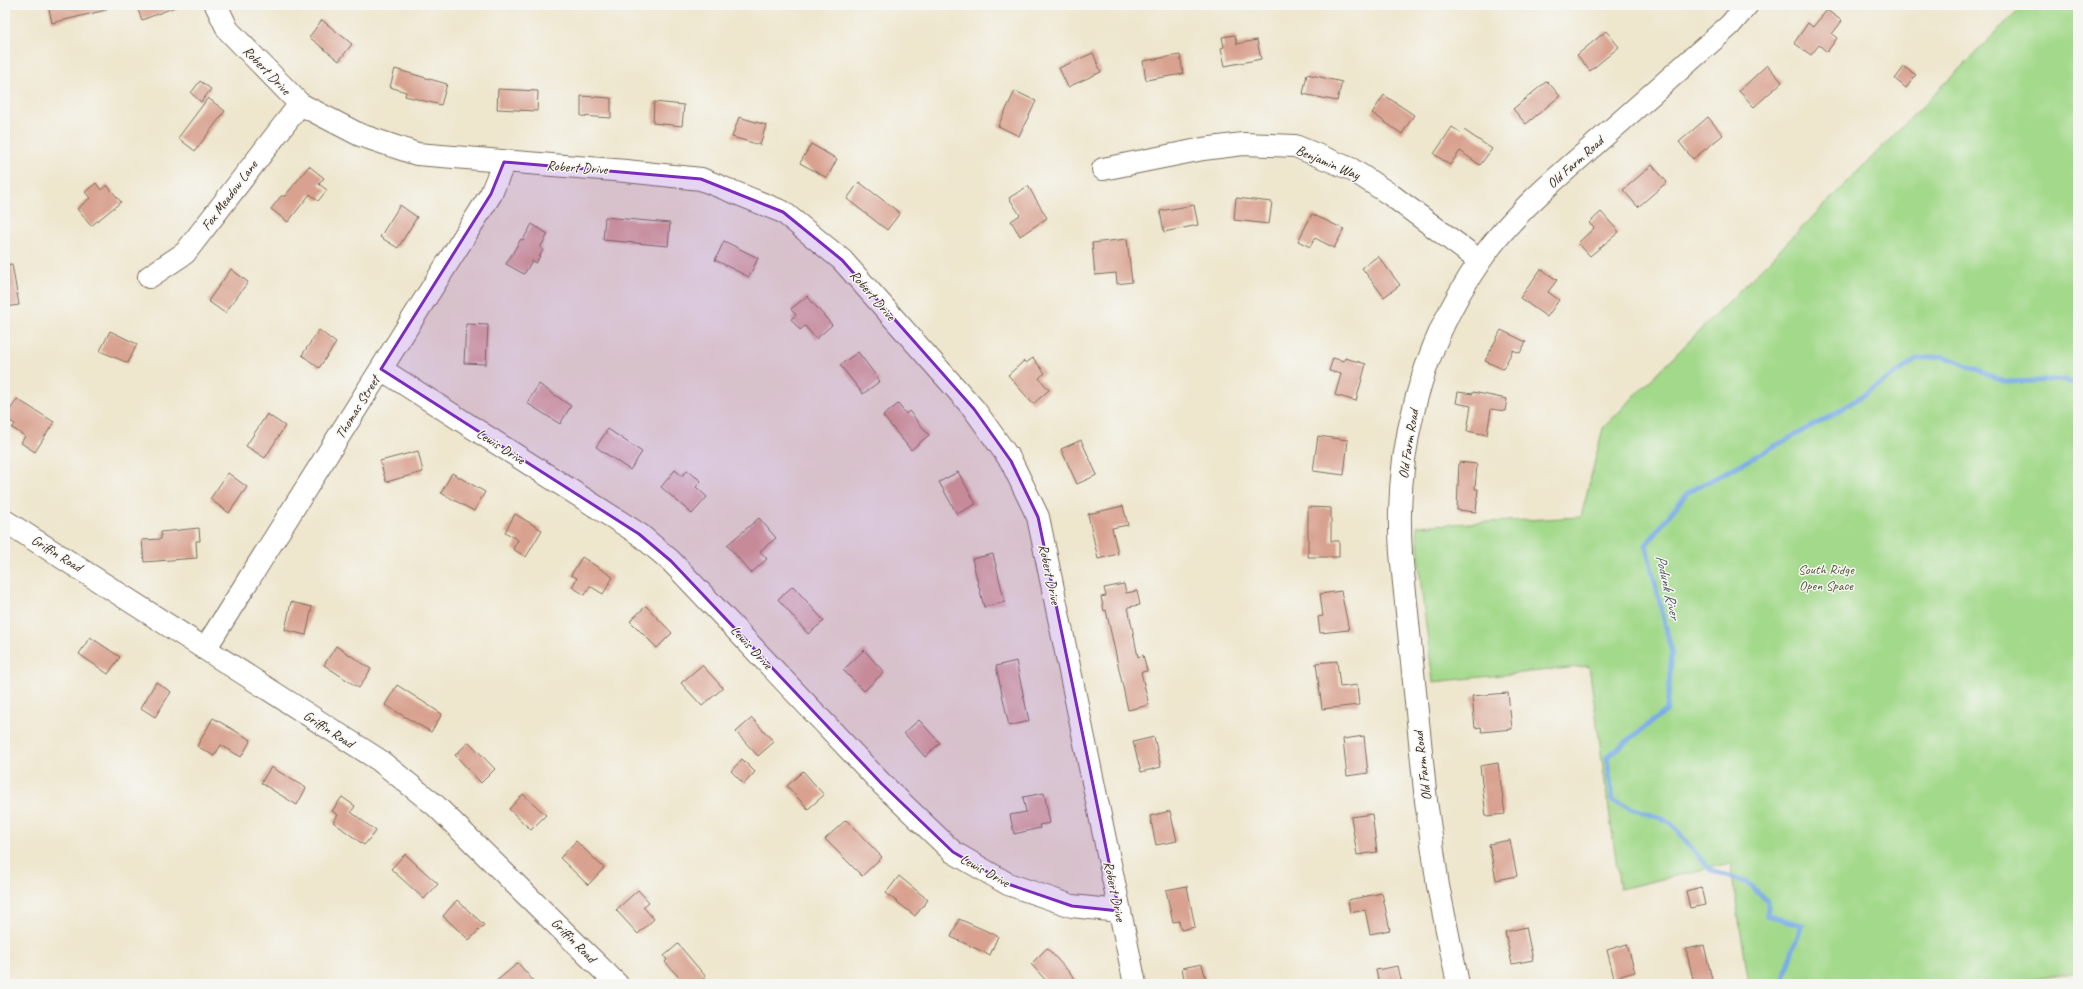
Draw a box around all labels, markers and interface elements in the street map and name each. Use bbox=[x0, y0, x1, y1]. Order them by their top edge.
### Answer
street label: Robert Drive bbox=[239, 42, 295, 99]
street label: Old Farm Road bbox=[1544, 131, 1609, 192]
street label: Benjamin Way bbox=[1293, 141, 1363, 184]
street label: Fox Meadow Lane bbox=[198, 156, 262, 234]
street label: Robert Drive bbox=[546, 157, 609, 178]
street label: Robert Drive bbox=[846, 267, 900, 325]
street label: Thomas Street bbox=[331, 371, 385, 442]
street label: Old Farm Road bbox=[1395, 406, 1423, 480]
street label: Lewis Drive bbox=[474, 425, 529, 469]
street label: Griffin Road bbox=[28, 531, 87, 577]
street label: Robert Drive bbox=[1035, 542, 1064, 607]
water label: Podunk River bbox=[1651, 553, 1685, 624]
park label: South Ridge Open Space bbox=[1798, 561, 1855, 594]
street label: Lewis Drive bbox=[727, 622, 777, 674]
street label: Griffin Road bbox=[300, 707, 359, 753]
street label: Old Farm Road bbox=[1409, 728, 1435, 802]
street label: Lewis Drive bbox=[957, 850, 1014, 892]
street label: Robert Drive bbox=[1100, 859, 1129, 924]
street label: Griffin Road bbox=[548, 914, 601, 968]

